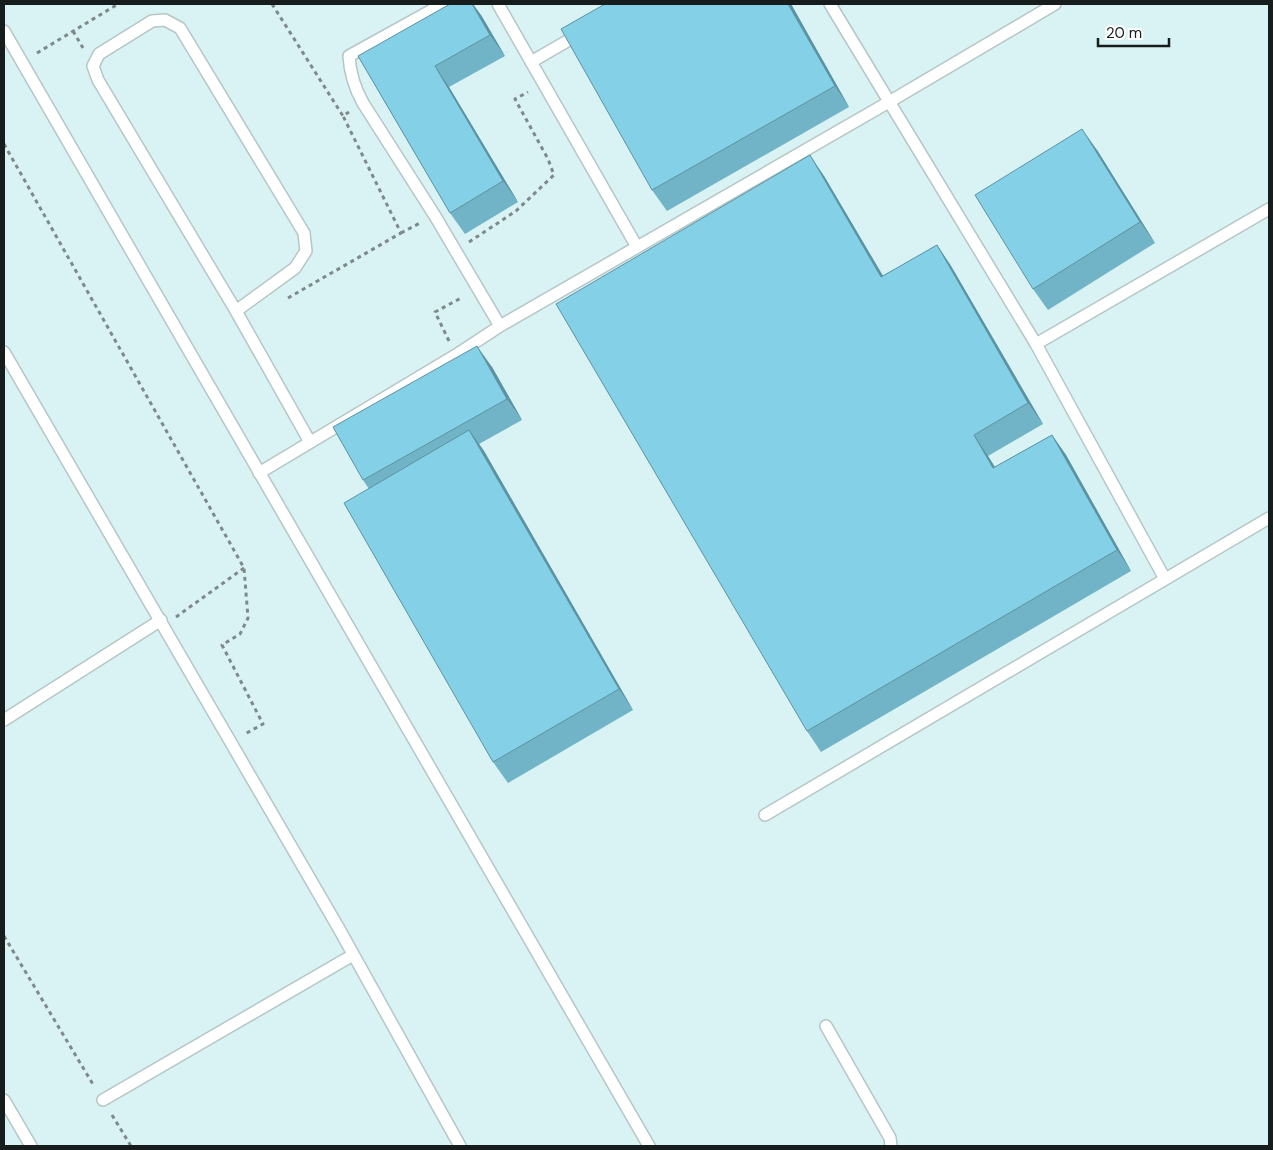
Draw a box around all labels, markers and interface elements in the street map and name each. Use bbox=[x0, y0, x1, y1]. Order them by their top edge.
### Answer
scale bar bbox=[1098, 15, 1169, 47]
text: 20 m bbox=[1106, 23, 1142, 43]

